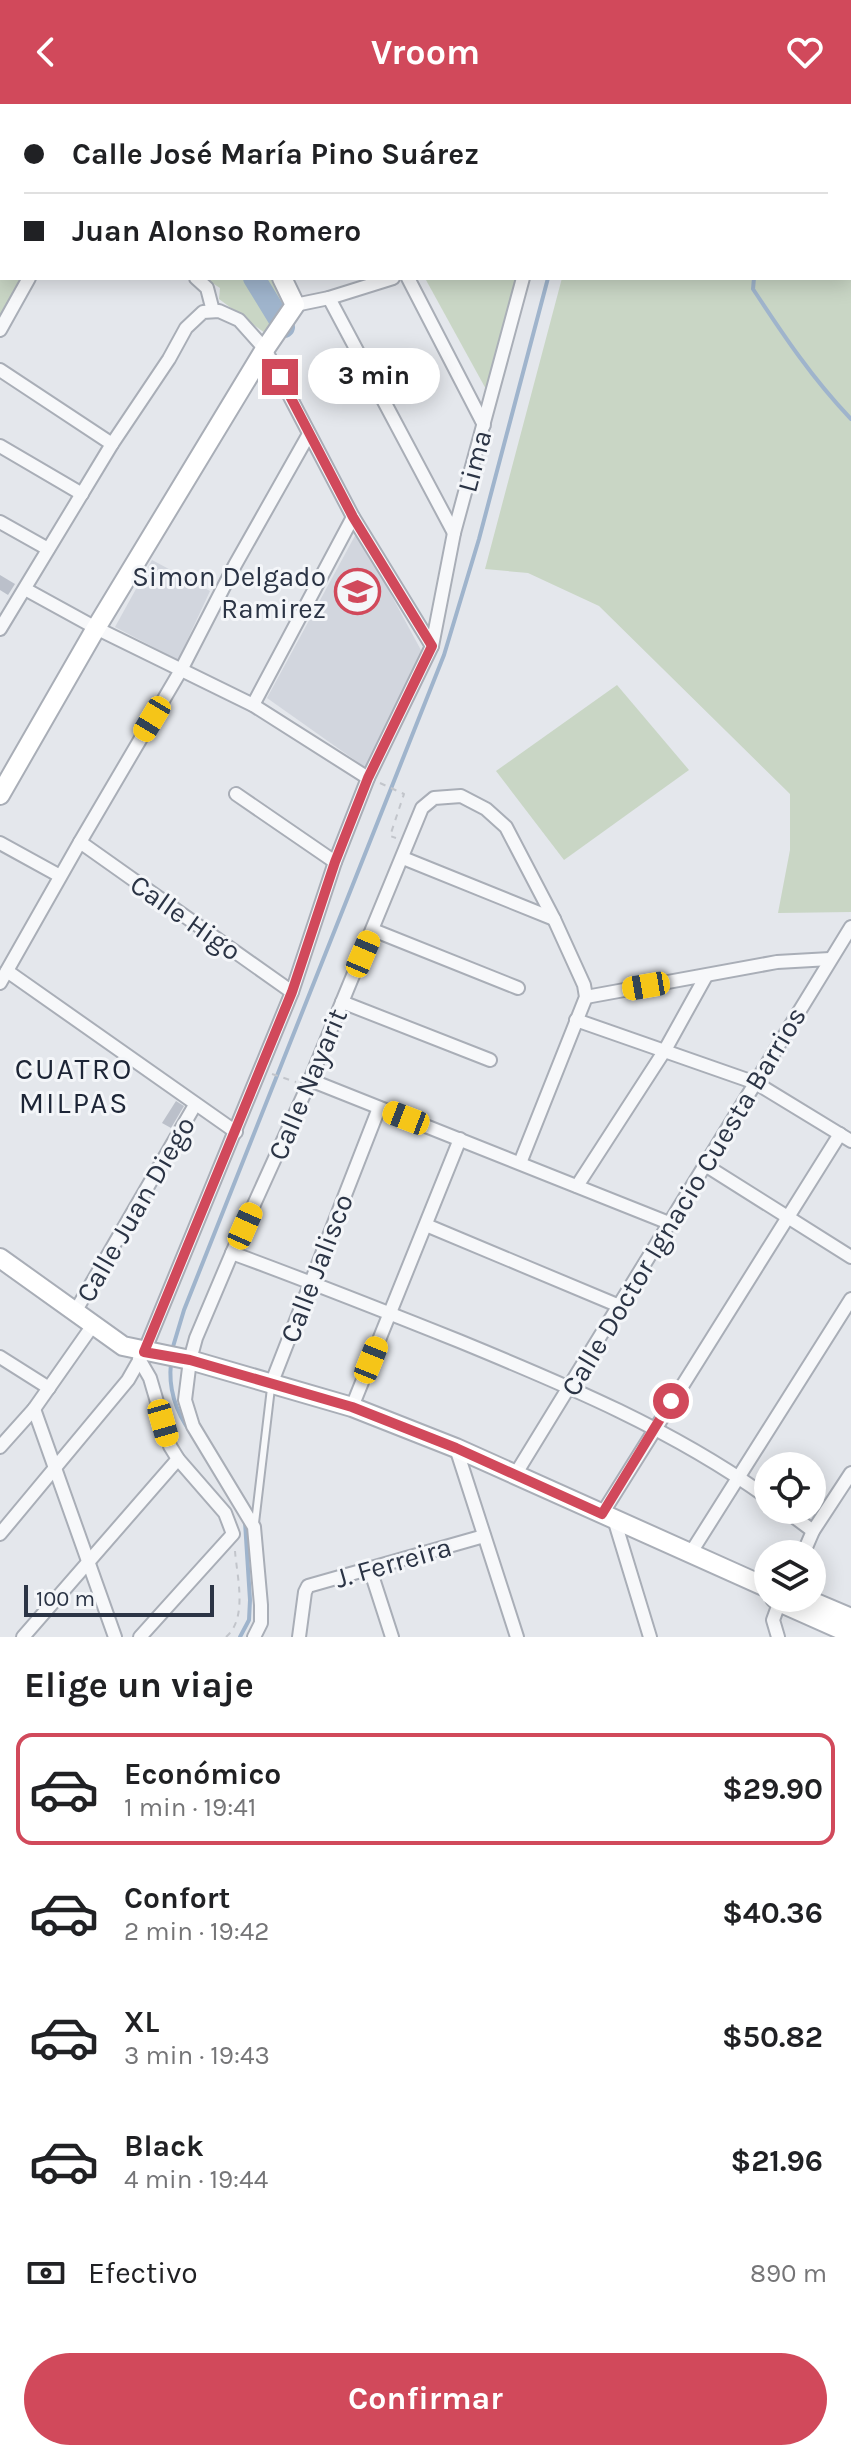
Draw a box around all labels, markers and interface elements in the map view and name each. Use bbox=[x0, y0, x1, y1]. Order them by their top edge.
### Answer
icon: back bbox=[24, 30, 68, 74]
icon: heart bbox=[783, 30, 827, 74]
text: Vroom bbox=[371, 31, 480, 73]
text: Calle José María Pino Suárez bbox=[72, 136, 479, 172]
text: Juan Alonso Romero bbox=[72, 213, 361, 249]
callout: 3 min bbox=[308, 349, 440, 405]
route end bbox=[262, 359, 298, 395]
text: 3 min bbox=[338, 360, 410, 391]
street label: Lima bbox=[450, 426, 499, 496]
place label: Simon Delgado Ramirez bbox=[132, 560, 326, 625]
school or university icon: Simon Delgado Ramirez bbox=[333, 568, 381, 616]
car bbox=[129, 692, 175, 746]
street label: Calle Higo bbox=[124, 867, 247, 967]
car bbox=[343, 927, 383, 981]
car bbox=[620, 970, 672, 1002]
street label: Calle Doctor Ignacio Cuesta Barrios bbox=[554, 1001, 813, 1402]
street label: Calle Nayarit bbox=[261, 1004, 354, 1165]
district label: CUATRO MILPAS bbox=[15, 1051, 133, 1121]
car bbox=[379, 1098, 433, 1138]
street label: Calle Juan Diego bbox=[69, 1111, 202, 1308]
street label: Calle Jalisco bbox=[273, 1189, 360, 1347]
car bbox=[224, 1199, 266, 1253]
car bbox=[351, 1333, 391, 1387]
route start bbox=[653, 1383, 689, 1419]
car bbox=[145, 1397, 181, 1449]
map controls bbox=[754, 1452, 826, 1612]
button: locate bbox=[754, 1452, 826, 1524]
street label: J. Ferreira bbox=[331, 1530, 455, 1595]
button: layers bbox=[754, 1540, 826, 1612]
scale bar bbox=[24, 1581, 214, 1617]
text: 100 m bbox=[36, 1586, 95, 1612]
text: Elige un viaje bbox=[24, 1664, 254, 1706]
icon: car bbox=[28, 1753, 100, 1825]
text: Económico bbox=[124, 1756, 281, 1792]
text: $29.90 bbox=[722, 1771, 823, 1807]
text: 1 min · 19:41 bbox=[124, 1792, 256, 1823]
icon: car bbox=[28, 1877, 100, 1949]
text: Confort bbox=[124, 1880, 230, 1916]
text: $40.36 bbox=[722, 1895, 823, 1931]
text: 2 min · 19:42 bbox=[124, 1916, 269, 1947]
icon: car bbox=[28, 2001, 100, 2073]
text: XL bbox=[124, 2004, 159, 2040]
text: $50.82 bbox=[722, 2019, 823, 2055]
text: 3 min · 19:43 bbox=[124, 2040, 270, 2071]
icon: car bbox=[28, 2125, 100, 2197]
text: Black bbox=[124, 2128, 204, 2164]
text: $21.96 bbox=[731, 2143, 823, 2179]
text: 4 min · 19:44 bbox=[124, 2164, 268, 2195]
icon: cash bbox=[24, 2251, 68, 2295]
text: Efectivo bbox=[88, 2255, 198, 2291]
text: 890 m bbox=[750, 2258, 827, 2289]
button: Confirmar bbox=[24, 2353, 827, 2445]

